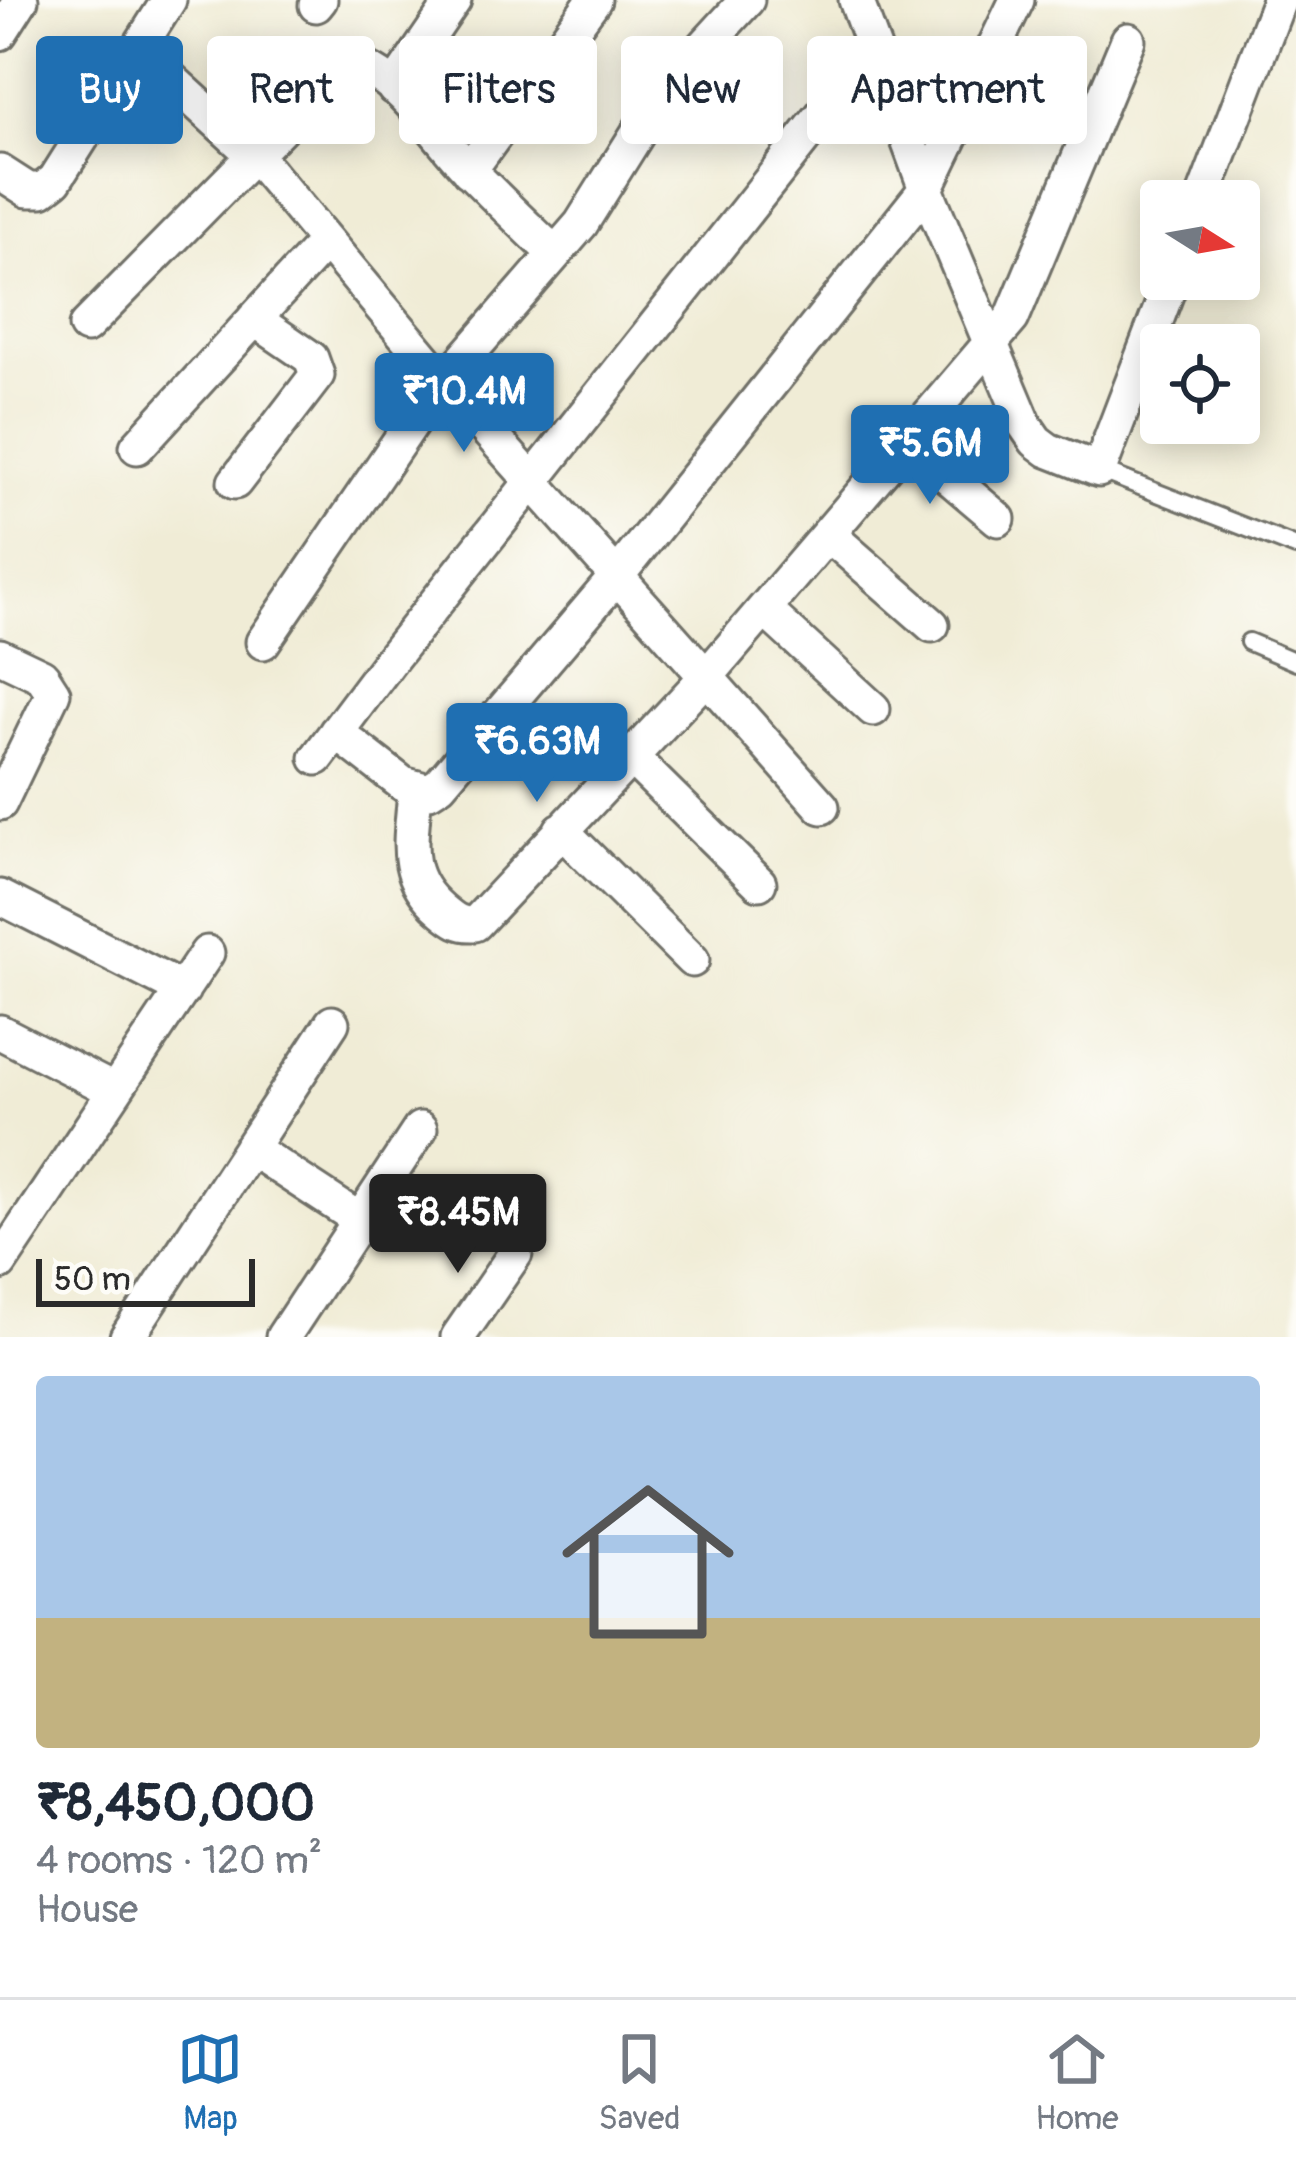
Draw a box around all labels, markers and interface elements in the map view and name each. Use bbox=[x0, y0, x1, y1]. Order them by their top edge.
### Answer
chip: Buy bbox=[36, 36, 183, 144]
chip: Rent bbox=[207, 36, 375, 144]
chip: Filters bbox=[399, 36, 597, 144]
chip: New bbox=[621, 36, 783, 144]
chip: Apartment bbox=[807, 36, 1087, 144]
north arrow bbox=[1140, 180, 1260, 300]
map controls bbox=[1140, 180, 1260, 444]
button: locate bbox=[1140, 324, 1260, 444]
pin: ₹10.4M bbox=[366, 353, 562, 455]
text: ₹10.4M bbox=[402, 367, 526, 416]
pin: ₹5.6M bbox=[846, 405, 1014, 507]
text: ₹5.6M bbox=[878, 419, 982, 468]
pin: ₹6.63M bbox=[439, 703, 635, 805]
text: ₹6.63M bbox=[473, 717, 601, 766]
pin: ₹8.45M bbox=[360, 1174, 556, 1276]
text: ₹8.45M bbox=[396, 1188, 520, 1237]
scale bar bbox=[36, 1253, 255, 1306]
text: 50 m bbox=[54, 1259, 131, 1300]
icon: home bbox=[540, 1454, 756, 1670]
text: ₹8,450,000 bbox=[36, 1772, 315, 1836]
text: 4 rooms · 120 m² bbox=[36, 1836, 322, 1885]
text: House bbox=[36, 1885, 138, 1934]
tab: Map bbox=[177, 2026, 243, 2139]
tab: Saved bbox=[598, 2026, 680, 2139]
tab: Home bbox=[1035, 2026, 1119, 2139]

